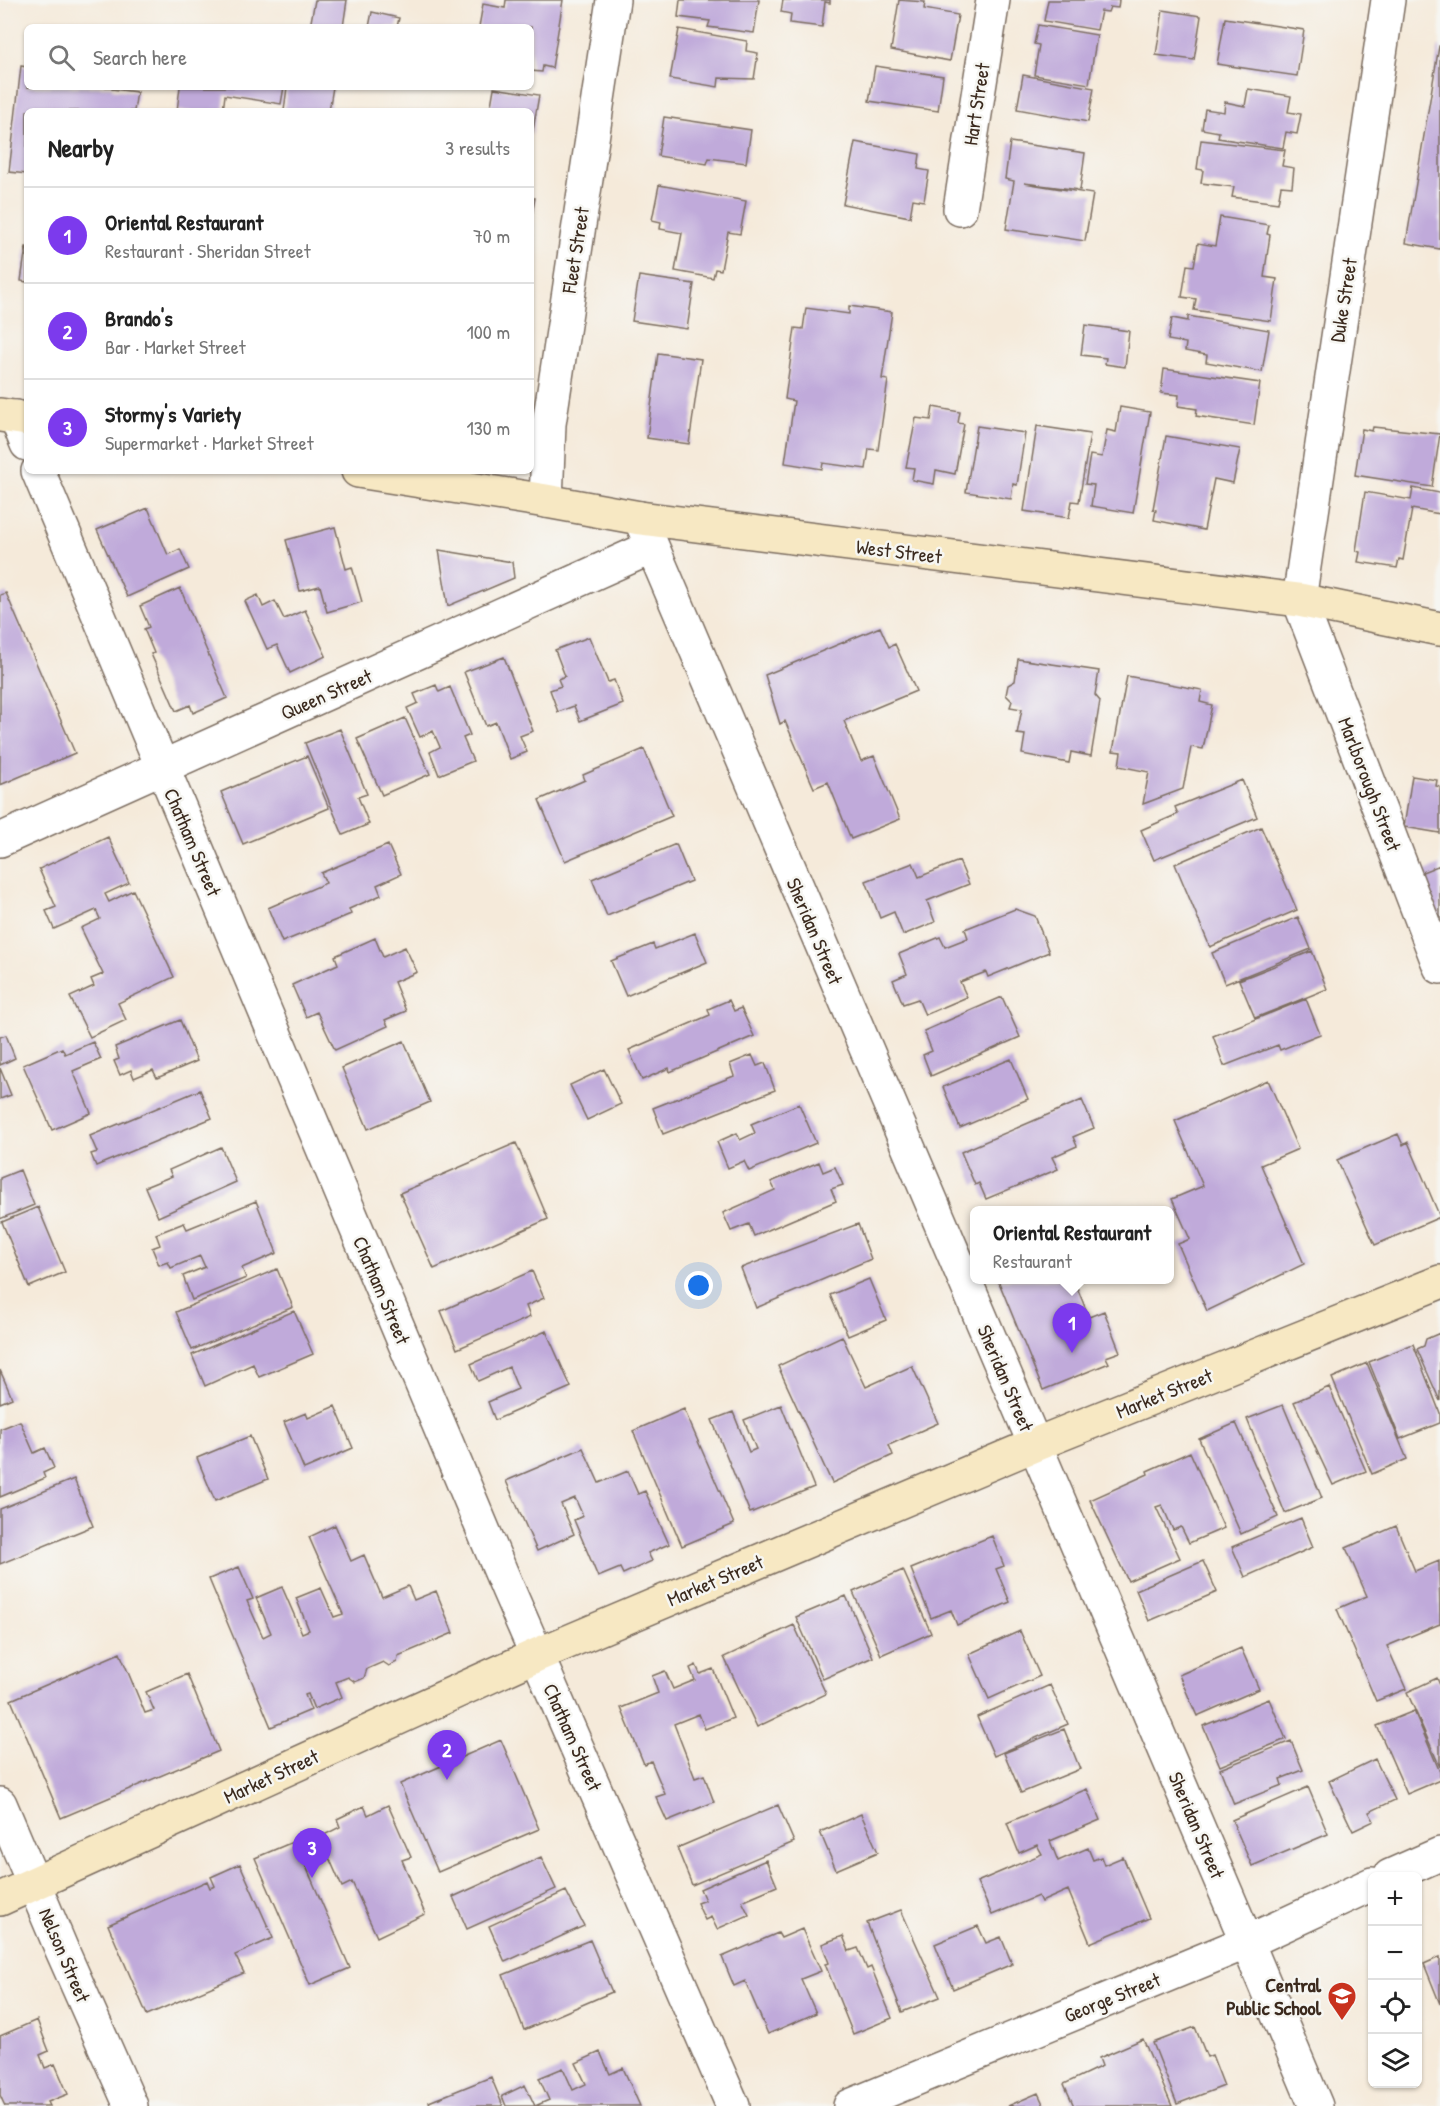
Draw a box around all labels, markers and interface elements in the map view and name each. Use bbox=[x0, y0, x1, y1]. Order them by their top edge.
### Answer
search box bbox=[24, 24, 534, 90]
icon: search bbox=[45, 41, 78, 74]
text: Search here bbox=[93, 42, 187, 72]
street label: Hart Street bbox=[956, 60, 996, 147]
text: Nearby bbox=[48, 130, 114, 165]
text: 3 results bbox=[445, 134, 510, 161]
street label: Fleet Street bbox=[555, 204, 595, 296]
text: Oriental Restaurant bbox=[105, 207, 263, 237]
text: 1 bbox=[64, 222, 71, 249]
text: 70 m bbox=[473, 222, 510, 249]
text: Restaurant · Sheridan Street bbox=[105, 237, 311, 264]
street label: Duke Street bbox=[1323, 255, 1363, 344]
text: Brando's bbox=[105, 303, 173, 333]
text: 2 bbox=[63, 318, 72, 345]
text: 100 m bbox=[467, 318, 510, 345]
text: Bar · Market Street bbox=[105, 333, 246, 360]
text: Stormy's Variety bbox=[105, 399, 241, 429]
text: 3 bbox=[63, 414, 72, 441]
text: 130 m bbox=[467, 414, 510, 441]
text: Supermarket · Market Street bbox=[105, 429, 314, 456]
street label: West Street bbox=[855, 532, 944, 570]
street label: Queen Street bbox=[276, 661, 377, 726]
street label: Marlborough Street bbox=[1332, 713, 1408, 856]
street label: Chatham Street bbox=[158, 784, 228, 901]
street label: Sheridan Street bbox=[780, 873, 850, 990]
popup bbox=[970, 1206, 1174, 1284]
text: Oriental Restaurant bbox=[993, 1217, 1151, 1247]
street label: Chatham Street bbox=[347, 1232, 417, 1349]
text: Restaurant bbox=[993, 1247, 1072, 1274]
your location bbox=[684, 1271, 713, 1300]
pin: 1 bbox=[1052, 1304, 1092, 1353]
street label: Sheridan Street bbox=[971, 1320, 1041, 1437]
street label: Market Street bbox=[1112, 1361, 1217, 1425]
street label: Market Street bbox=[663, 1547, 768, 1612]
street label: Chatham Street bbox=[537, 1679, 609, 1796]
pin: 2 bbox=[428, 1730, 466, 1780]
street label: Market Street bbox=[219, 1742, 324, 1810]
street label: Sheridan Street bbox=[1162, 1767, 1232, 1884]
pin: 3 bbox=[292, 1828, 332, 1878]
map controls bbox=[1368, 1872, 1422, 2088]
button: + bbox=[1368, 1872, 1422, 1926]
street label: Nelson Street bbox=[33, 1904, 97, 2007]
button: − bbox=[1368, 1926, 1422, 1980]
street label: George Street bbox=[1060, 1965, 1165, 2028]
place label: Central Public School bbox=[1226, 1971, 1322, 2021]
school or university icon: Central Public School bbox=[1326, 1980, 1358, 2022]
button: locate bbox=[1368, 1980, 1422, 2034]
button: layers bbox=[1368, 2034, 1422, 2088]

